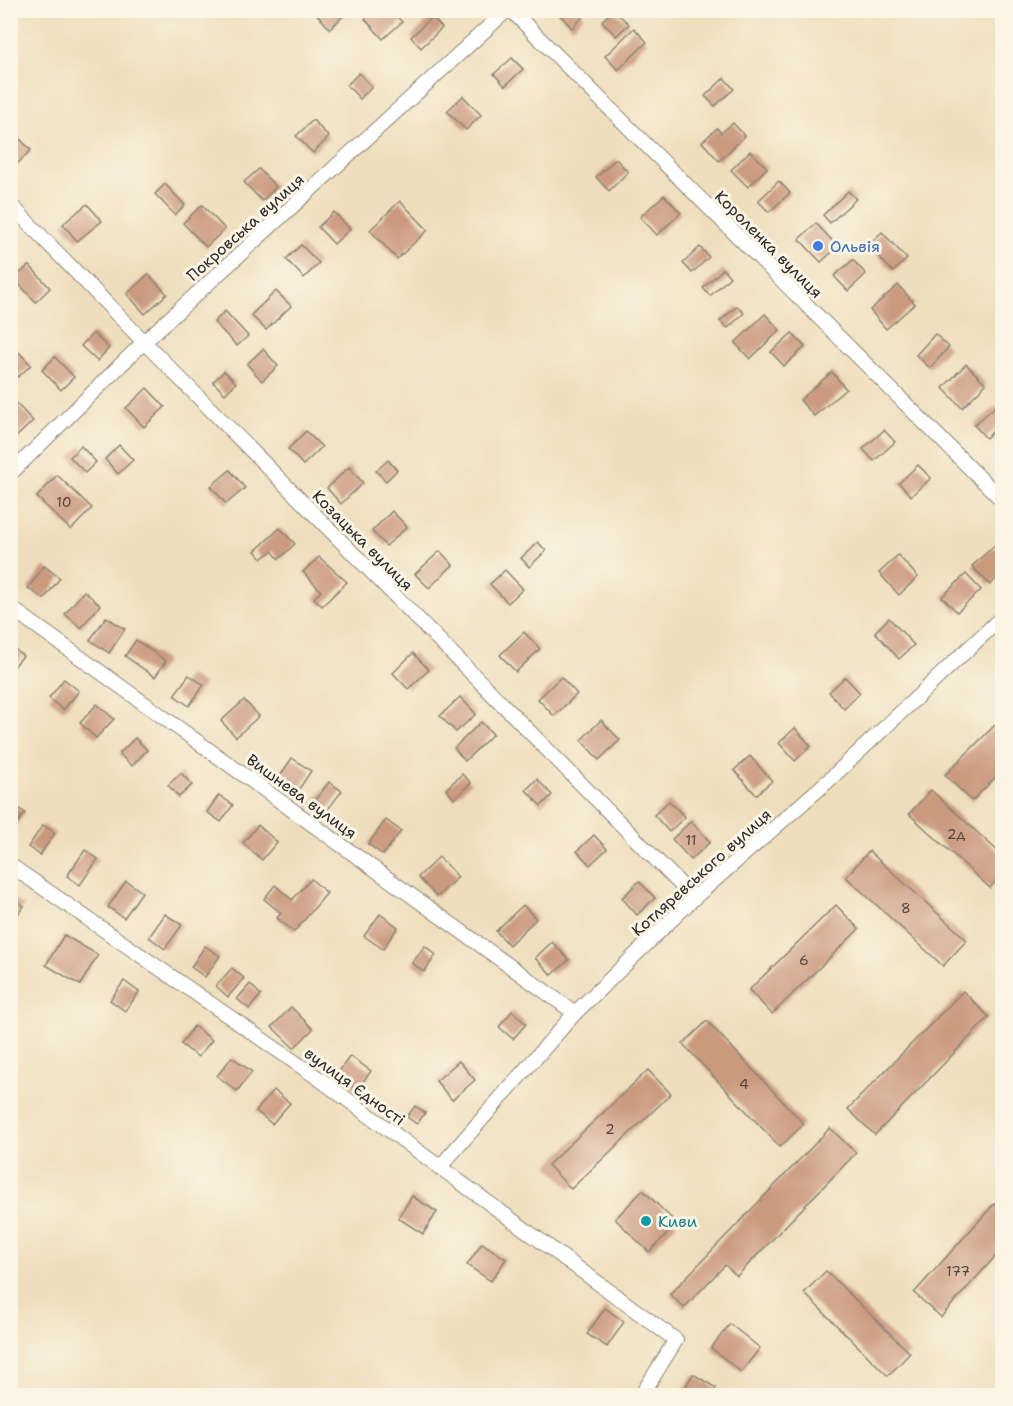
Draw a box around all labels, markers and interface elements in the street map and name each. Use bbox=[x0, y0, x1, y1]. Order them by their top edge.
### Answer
street label: Покровська вулиця bbox=[182, 169, 309, 286]
street label: Короленка вулиця bbox=[710, 186, 827, 303]
place label: Ольвія bbox=[830, 236, 880, 257]
marker: Ольвія bbox=[811, 239, 825, 253]
street label: Козацька вулиця bbox=[308, 485, 418, 595]
house number: 10 bbox=[56, 493, 72, 511]
street label: Вишнева вулиця bbox=[242, 749, 361, 844]
street label: Котляревського вулиця bbox=[627, 804, 776, 941]
house number: 2д bbox=[947, 825, 965, 843]
house number: 11 bbox=[685, 831, 697, 849]
house number: 8 bbox=[901, 899, 911, 917]
house number: 6 bbox=[799, 951, 809, 969]
street label: вулиця Єдності bbox=[300, 1043, 409, 1130]
house number: 4 bbox=[739, 1075, 749, 1093]
house number: 2 bbox=[605, 1120, 615, 1138]
place label: Киви bbox=[658, 1211, 697, 1232]
marker: Киви bbox=[639, 1214, 653, 1228]
house number: 177 bbox=[946, 1262, 970, 1280]

